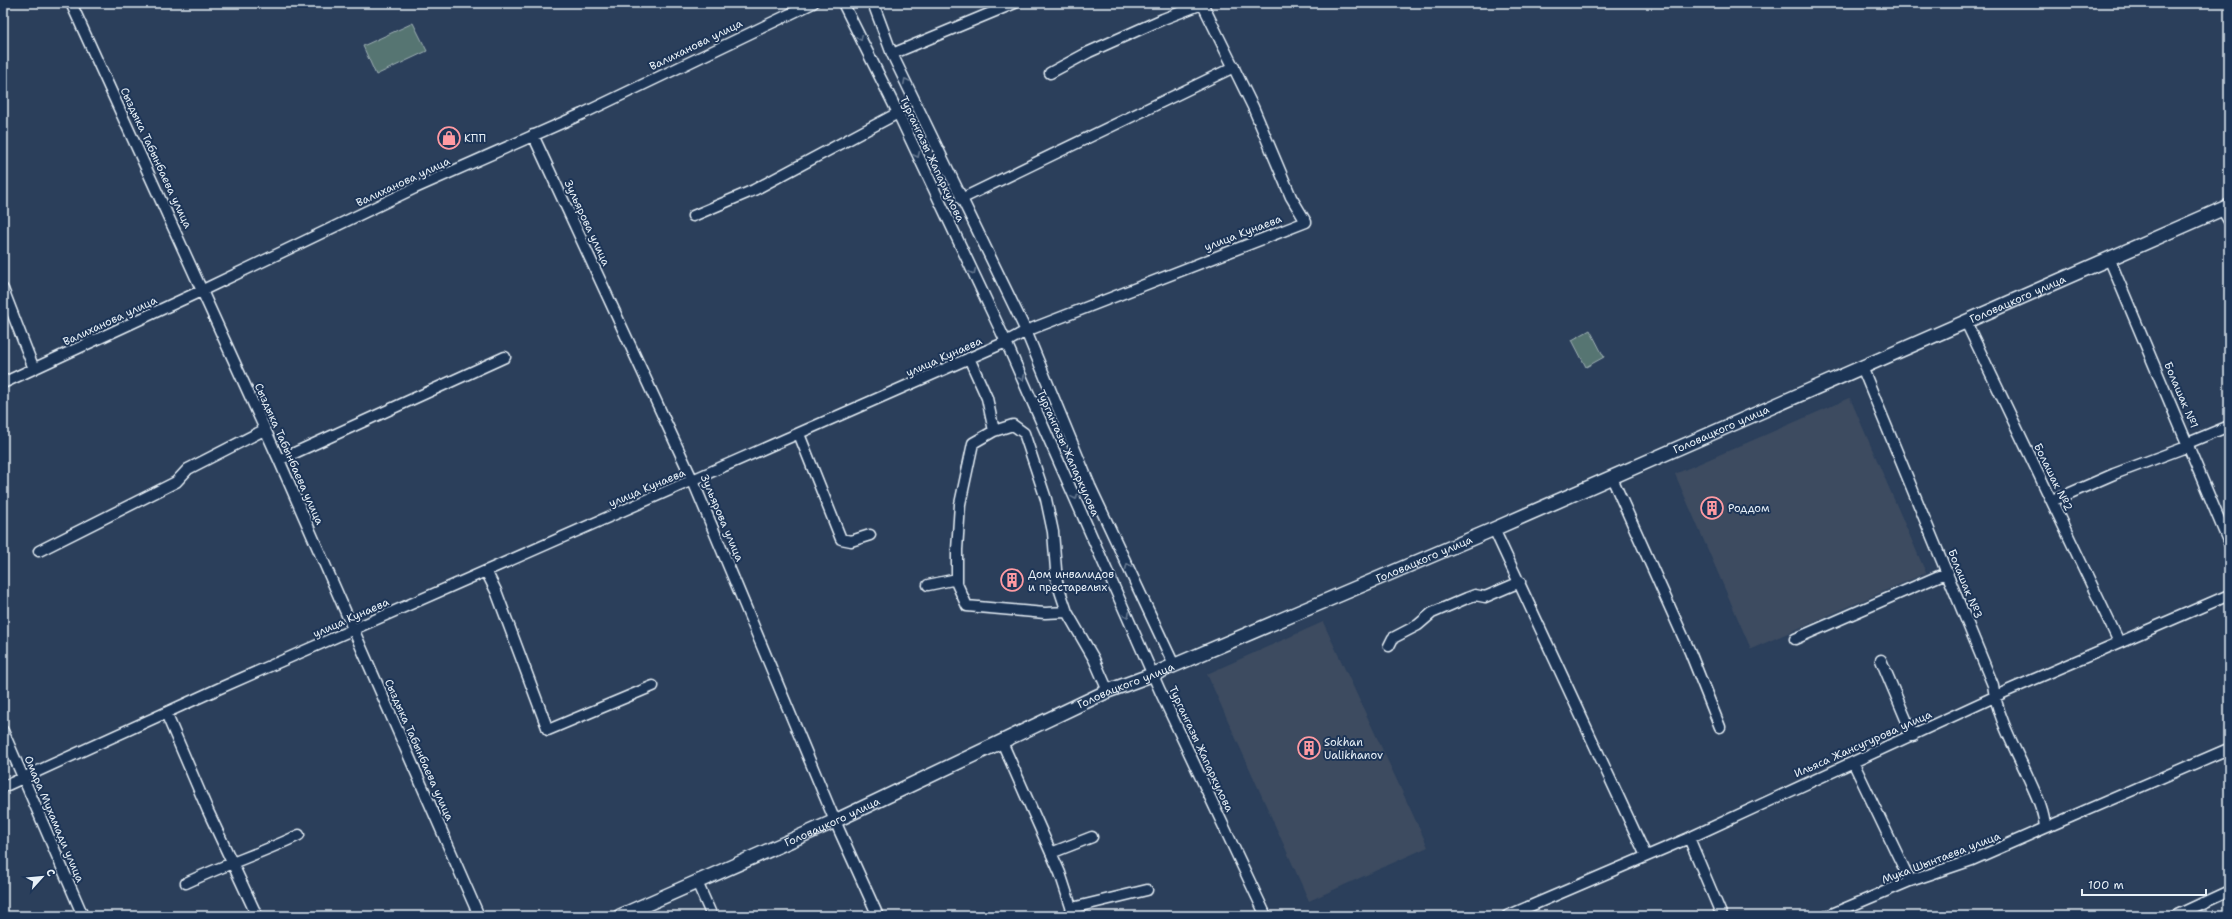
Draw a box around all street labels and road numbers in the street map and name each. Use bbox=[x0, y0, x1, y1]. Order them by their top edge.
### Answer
street label: Валиханова улица bbox=[647, 16, 745, 74]
street label: Сыздыка Табынбаева улица bbox=[117, 85, 195, 231]
street label: Тургангазы Жапаркулова bbox=[896, 94, 968, 224]
street label: Валиханова улица bbox=[354, 154, 452, 210]
street label: Зульярова улица bbox=[561, 178, 614, 268]
street label: улица Кунаева bbox=[1202, 211, 1284, 255]
street label: Головацкого улица bbox=[1967, 271, 2068, 327]
street label: Валиханова улица bbox=[61, 293, 159, 349]
street label: улица Кунаева bbox=[904, 333, 985, 380]
street label: Болашак №1 bbox=[2160, 360, 2202, 430]
street label: Сыздыка Табынбаева улица bbox=[251, 381, 327, 527]
street label: Тургангазы Жапаркулова bbox=[1033, 387, 1103, 519]
street label: Головацкого улица bbox=[1671, 402, 1771, 457]
street label: Болашак №2 bbox=[2030, 441, 2076, 513]
street label: улица Кунаева bbox=[606, 465, 688, 511]
street label: Зульярова улица bbox=[697, 472, 747, 564]
street label: Головацкого улица bbox=[1373, 532, 1475, 586]
street label: Болашак №3 bbox=[1944, 547, 1986, 621]
street label: улица Кунаева bbox=[311, 594, 392, 641]
street label: Головацкого улица bbox=[1075, 659, 1177, 712]
street label: Сыздыка Табынбаева улица bbox=[381, 677, 457, 823]
street label: Тургангазы Жапаркулова bbox=[1165, 684, 1237, 814]
street label: Ильяса Жансугурова улица bbox=[1792, 707, 1934, 781]
street label: Омара Мухамади улица bbox=[20, 753, 88, 885]
street label: Головацкого улица bbox=[782, 793, 882, 850]
street label: Мука Шынтаева улица bbox=[1880, 828, 2003, 888]

